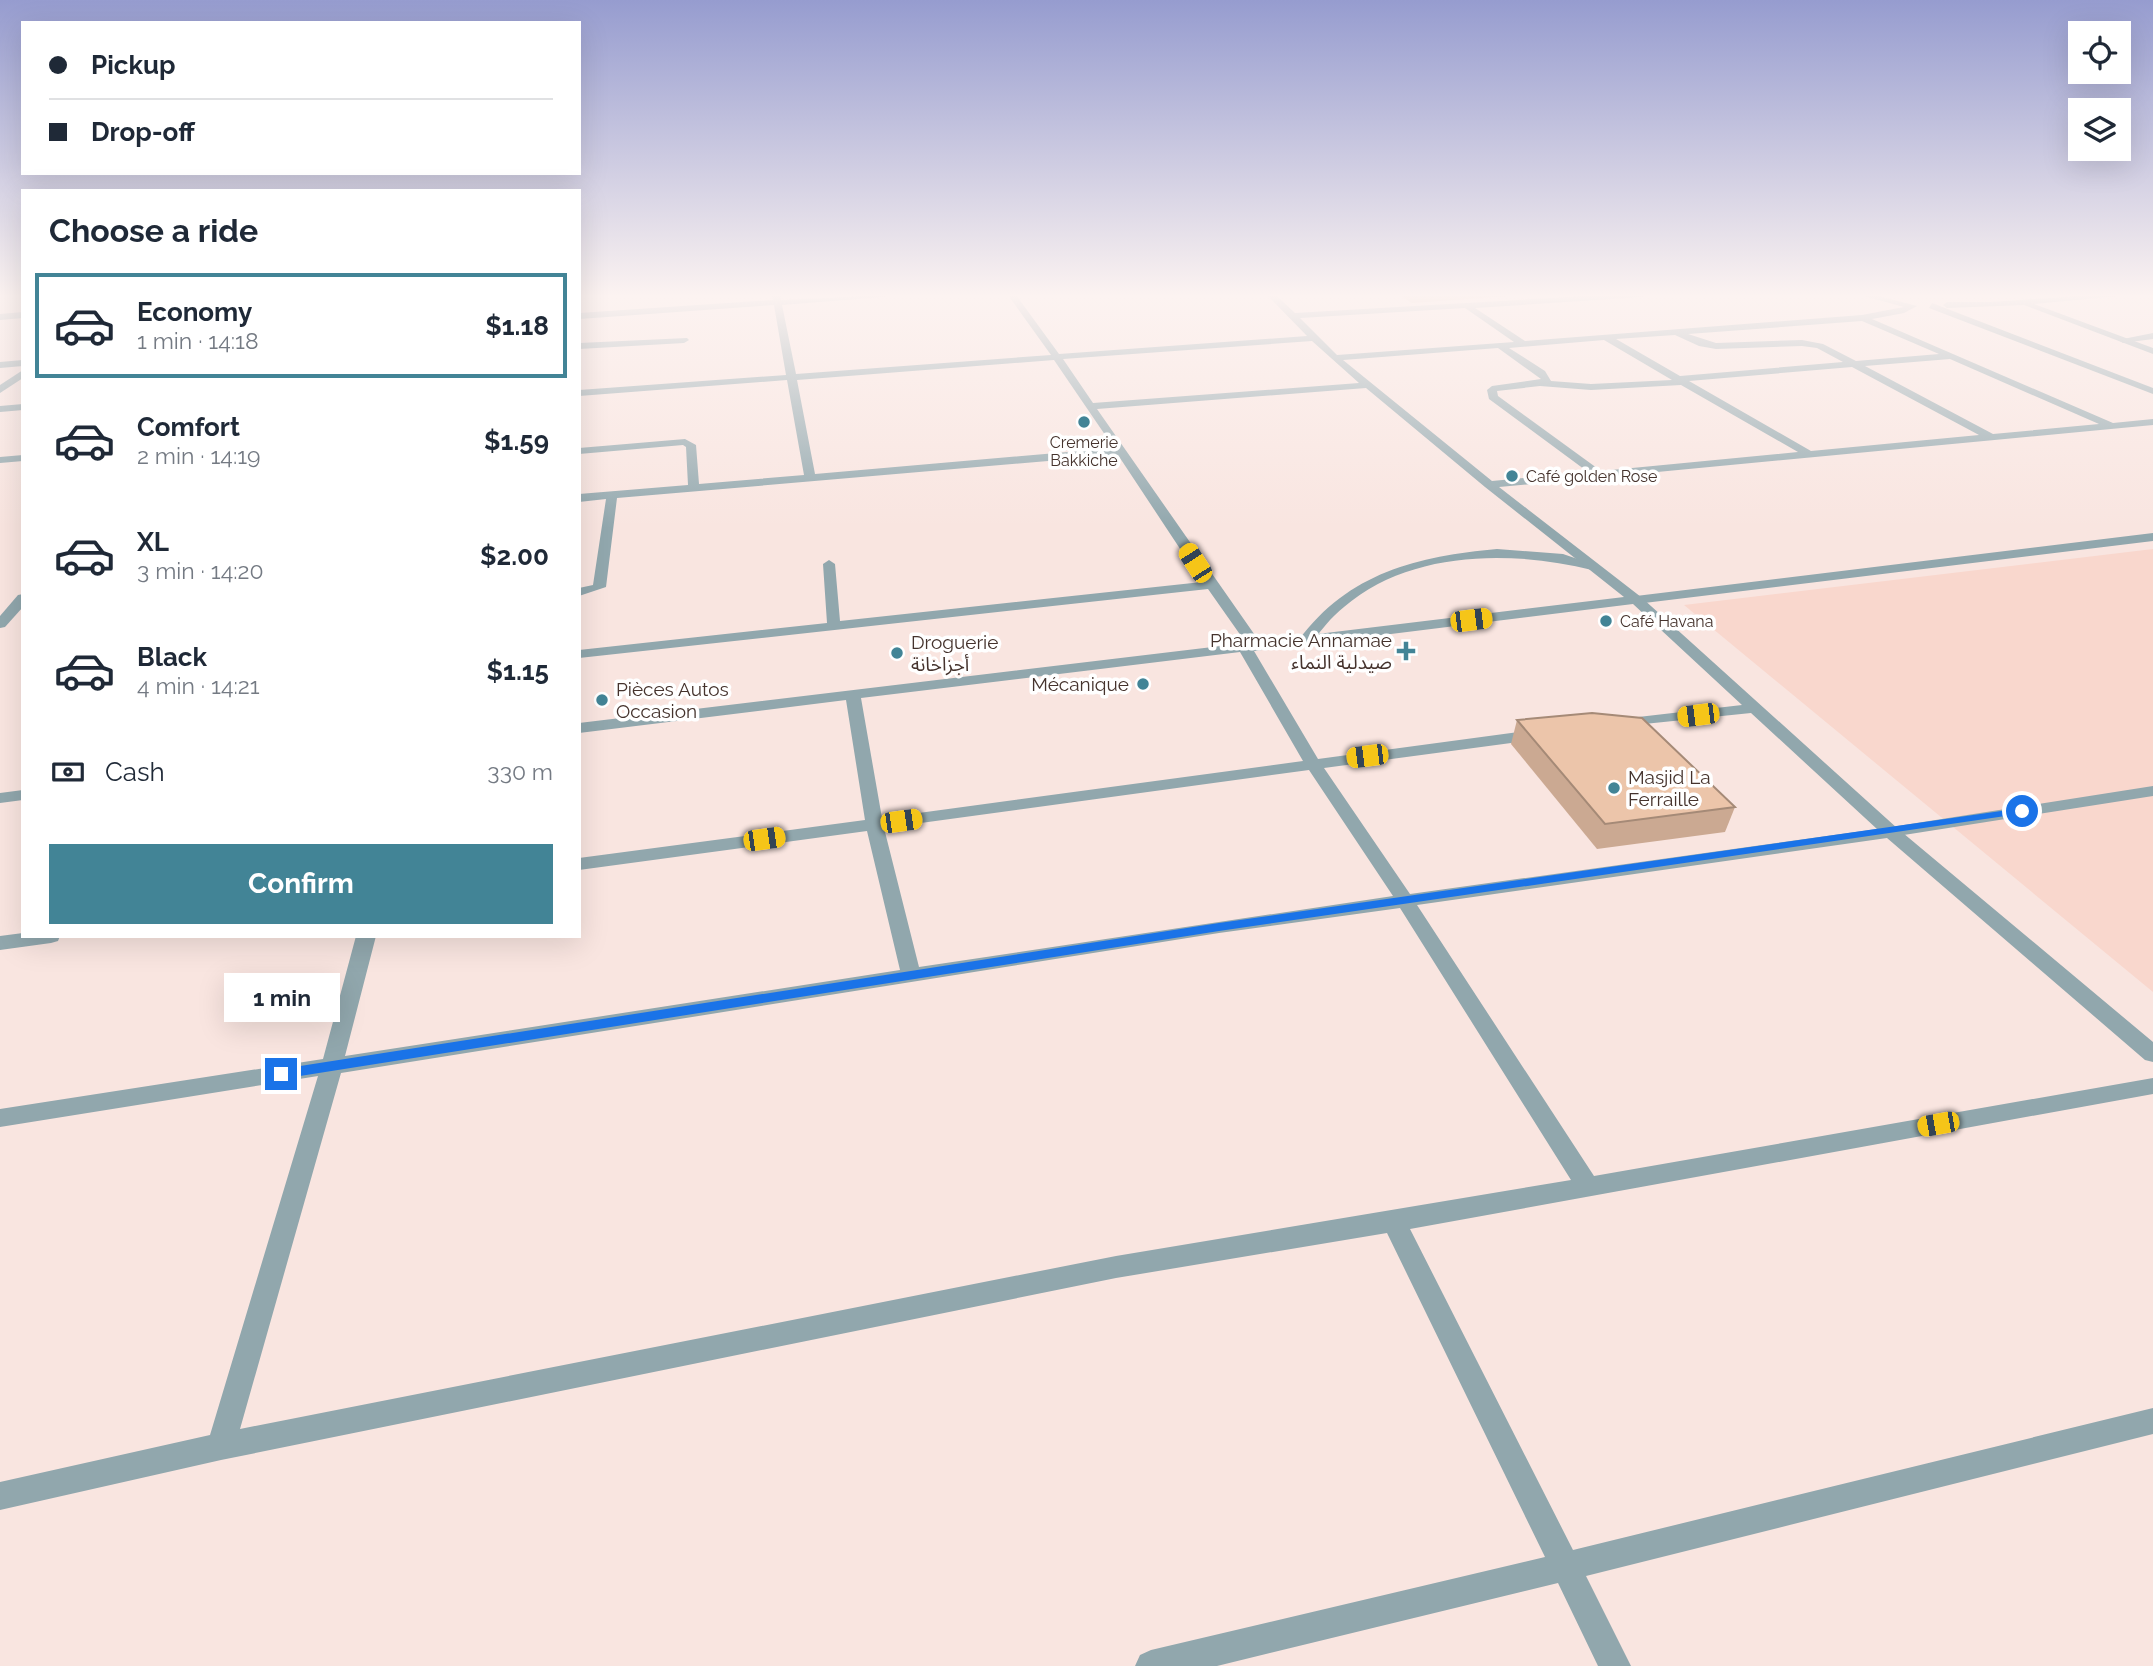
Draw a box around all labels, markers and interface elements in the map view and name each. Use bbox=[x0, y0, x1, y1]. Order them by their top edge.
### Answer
map controls bbox=[2068, 21, 2131, 161]
button: locate bbox=[2068, 21, 2131, 84]
text: Pickup bbox=[91, 50, 176, 80]
button: layers bbox=[2068, 98, 2131, 161]
text: Drop-off bbox=[91, 117, 195, 147]
text: Choose a ride bbox=[49, 212, 258, 249]
icon: car bbox=[53, 294, 116, 357]
text: Economy bbox=[137, 297, 252, 327]
text: $1.18 bbox=[485, 311, 549, 341]
text: 1 min · 14:18 bbox=[137, 327, 259, 354]
icon: car bbox=[53, 409, 116, 472]
text: Comfort bbox=[137, 412, 240, 442]
marker: Cremerie Bakkiche bbox=[1076, 414, 1092, 430]
text: $1.59 bbox=[484, 426, 549, 456]
place label: Cremerie Bakkiche bbox=[1050, 433, 1118, 470]
text: 2 min · 14:19 bbox=[137, 442, 261, 469]
place label: Café golden Rose bbox=[1526, 467, 1657, 486]
marker: Café golden Rose bbox=[1504, 468, 1520, 484]
icon: car bbox=[53, 524, 116, 587]
text: XL bbox=[137, 527, 169, 557]
car bbox=[1175, 540, 1216, 586]
text: $2.00 bbox=[480, 541, 549, 571]
text: 3 min · 14:20 bbox=[137, 557, 264, 584]
car bbox=[1449, 607, 1494, 633]
place label: Café Havana bbox=[1620, 612, 1713, 631]
marker: Café Havana bbox=[1598, 613, 1614, 629]
place label: Pharmacie Annamae صيدلية النماء bbox=[1210, 629, 1392, 673]
place label: Droguerie أجزاخانة bbox=[911, 631, 998, 676]
icon: car bbox=[53, 639, 116, 702]
text: Black bbox=[137, 642, 207, 672]
marker: Pharmacie Annamae صيدلية النماء bbox=[1398, 643, 1414, 659]
marker: Droguerie أجزاخانة bbox=[889, 645, 905, 661]
text: $1.15 bbox=[487, 656, 549, 686]
text: 4 min · 14:21 bbox=[137, 672, 260, 699]
place label: Mécanique bbox=[1031, 673, 1129, 695]
marker: Mécanique bbox=[1135, 676, 1151, 692]
place label: Pièces Autos Occasion bbox=[616, 678, 729, 722]
marker: Pièces Autos Occasion bbox=[594, 692, 610, 708]
car bbox=[1676, 702, 1721, 728]
car bbox=[1345, 743, 1390, 769]
icon: cash bbox=[49, 753, 87, 791]
text: Cash bbox=[105, 757, 165, 787]
text: 330 m bbox=[487, 758, 553, 785]
place label: Masjid La Ferraille bbox=[1628, 766, 1711, 810]
marker: Masjid La Ferraille bbox=[1606, 780, 1622, 796]
route start bbox=[2006, 795, 2038, 827]
car bbox=[879, 808, 924, 834]
car bbox=[742, 826, 787, 852]
button: Confirm bbox=[49, 844, 553, 924]
callout: 1 min bbox=[223, 972, 339, 1021]
text: 1 min bbox=[253, 984, 311, 1011]
route end bbox=[265, 1058, 297, 1090]
car bbox=[1916, 1110, 1961, 1138]

